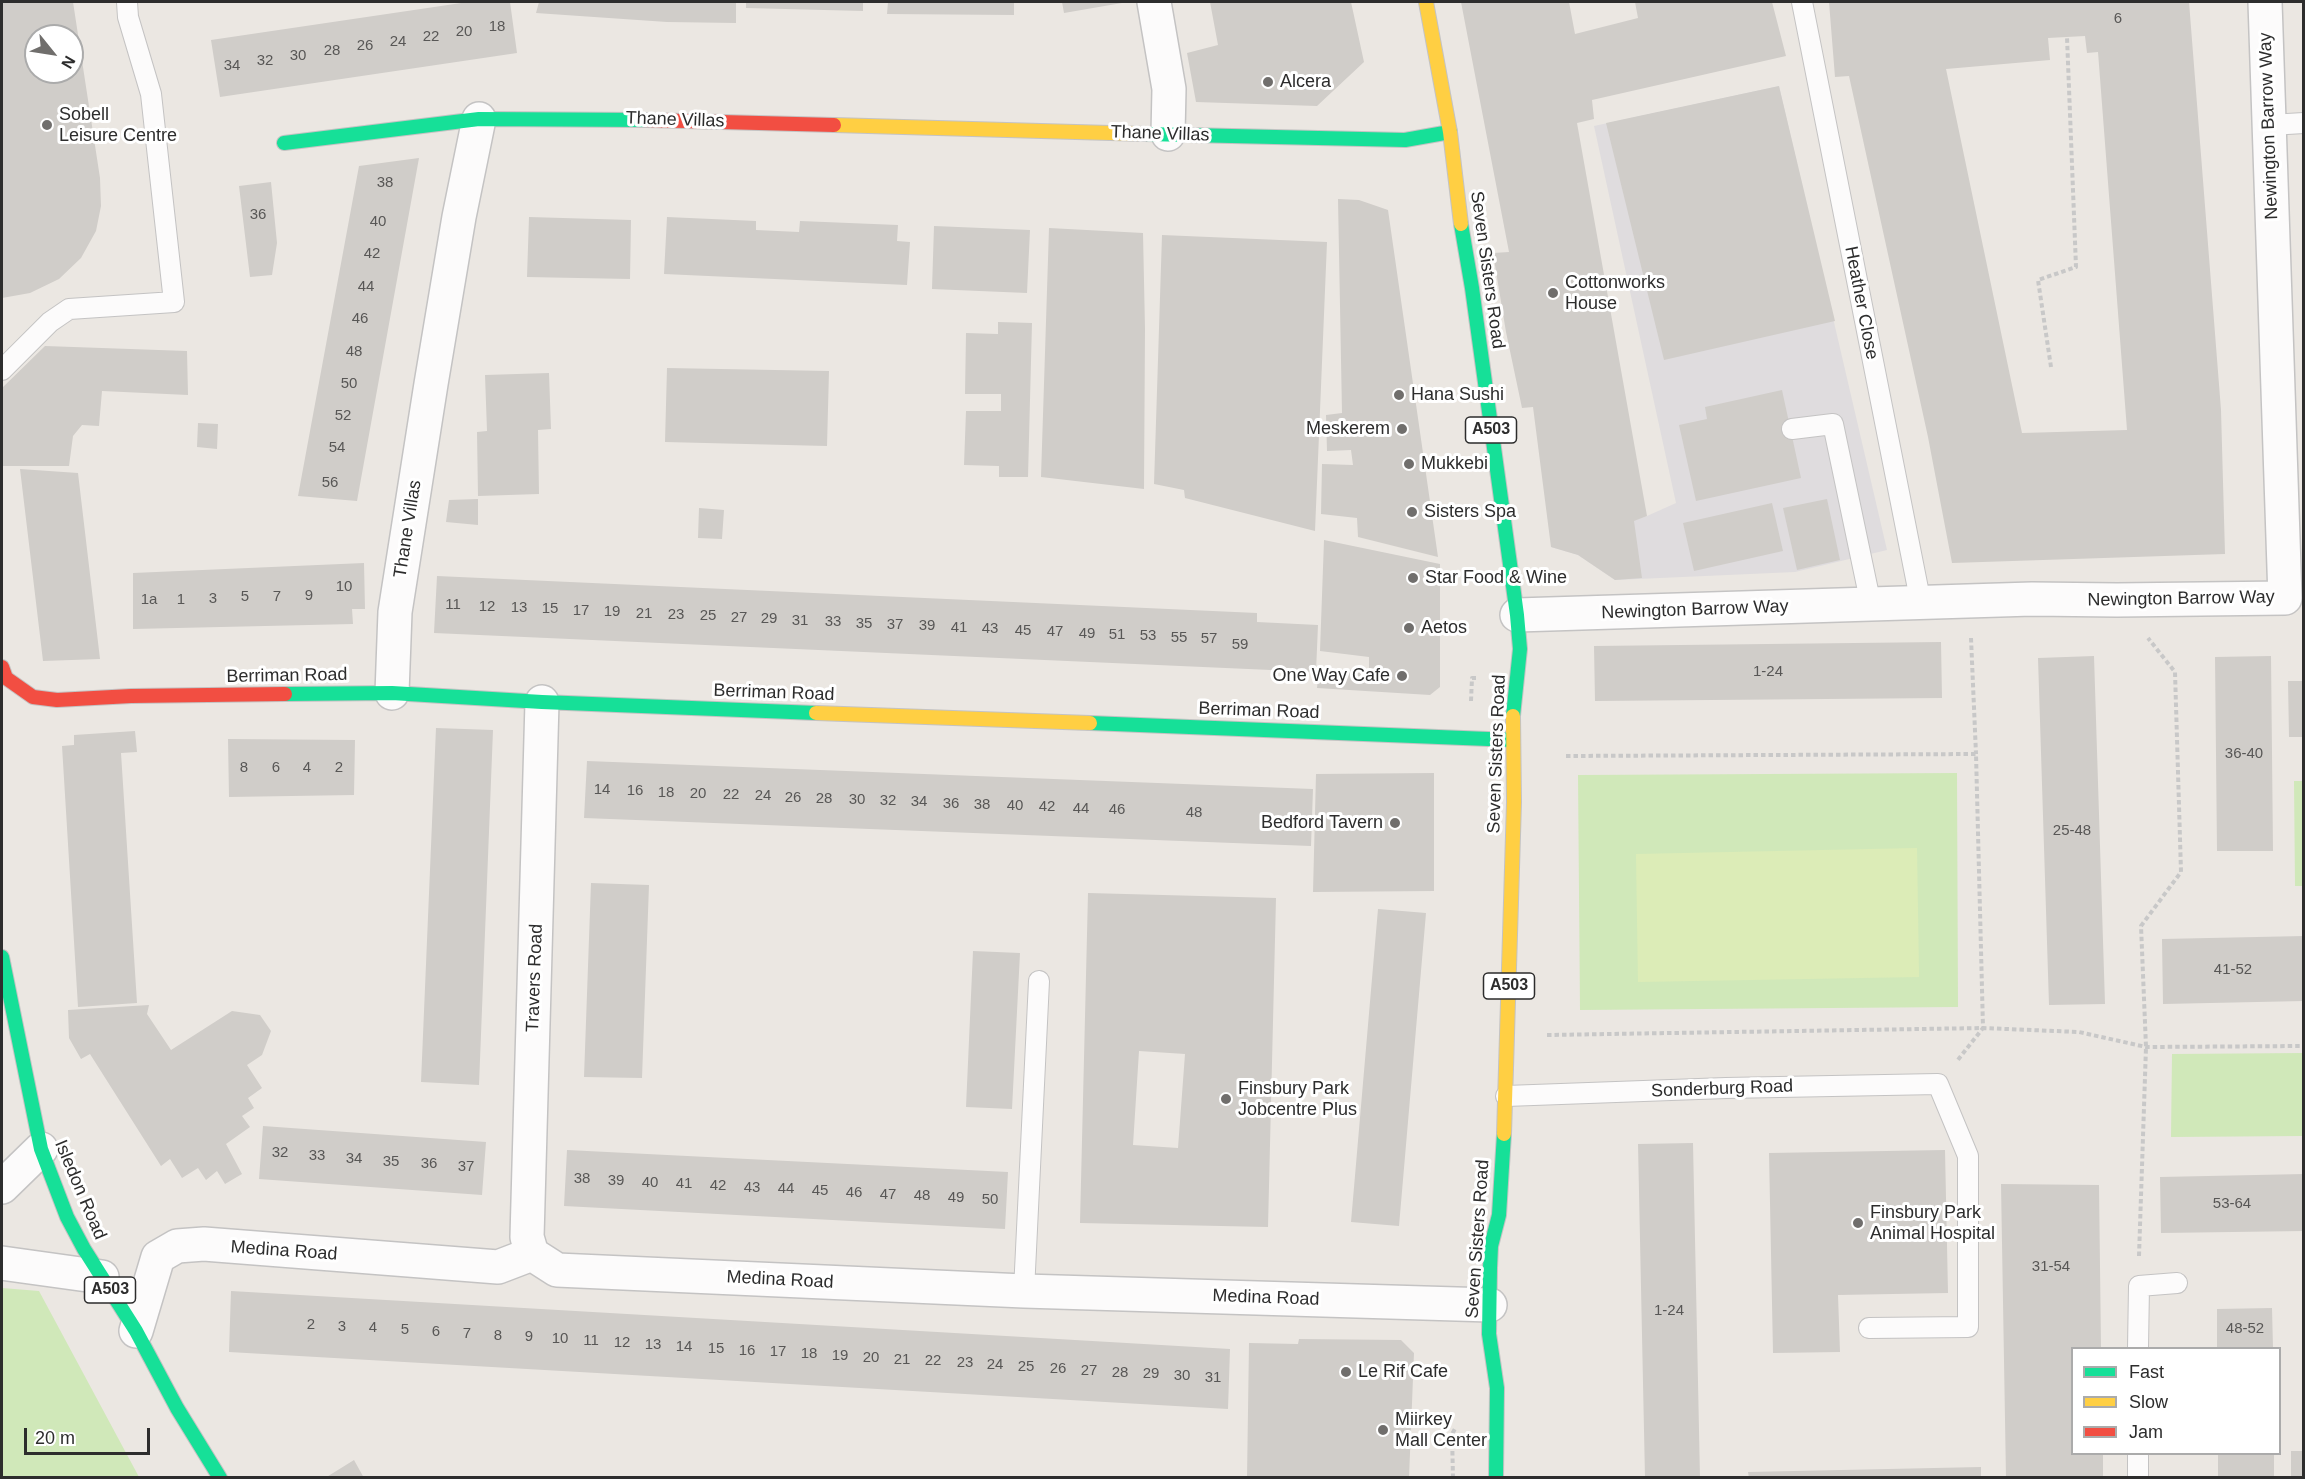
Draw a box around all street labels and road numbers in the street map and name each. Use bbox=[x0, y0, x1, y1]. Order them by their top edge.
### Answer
street label: Newington Barrow Way bbox=[2255, 32, 2283, 220]
street label: Thane Villas bbox=[625, 107, 725, 133]
street label: Thane Villas bbox=[1110, 121, 1210, 147]
street label: Seven Sisters Road bbox=[1465, 190, 1509, 350]
street label: Heather Close bbox=[1839, 244, 1883, 362]
road number: A503 bbox=[1466, 417, 1516, 443]
street label: Thane Villas bbox=[390, 479, 426, 579]
street label: Newington Barrow Way bbox=[2087, 587, 2275, 611]
street label: Newington Barrow Way bbox=[1601, 596, 1789, 624]
street label: Berriman Road bbox=[226, 664, 348, 688]
street label: Seven Sisters Road bbox=[1483, 674, 1511, 834]
street label: Berriman Road bbox=[713, 680, 835, 706]
street label: Berriman Road bbox=[1198, 698, 1320, 724]
street label: Travers Road bbox=[522, 923, 548, 1033]
road number: A503 bbox=[1484, 973, 1534, 999]
street label: Sonderburg Road bbox=[1651, 1076, 1793, 1102]
street label: Isledon Road bbox=[49, 1137, 111, 1243]
street label: Seven Sisters Road bbox=[1462, 1159, 1494, 1319]
street label: Medina Road bbox=[230, 1236, 338, 1266]
street label: Medina Road bbox=[726, 1266, 834, 1294]
road number: A503 bbox=[84, 1277, 136, 1303]
street label: Medina Road bbox=[1212, 1285, 1320, 1311]

